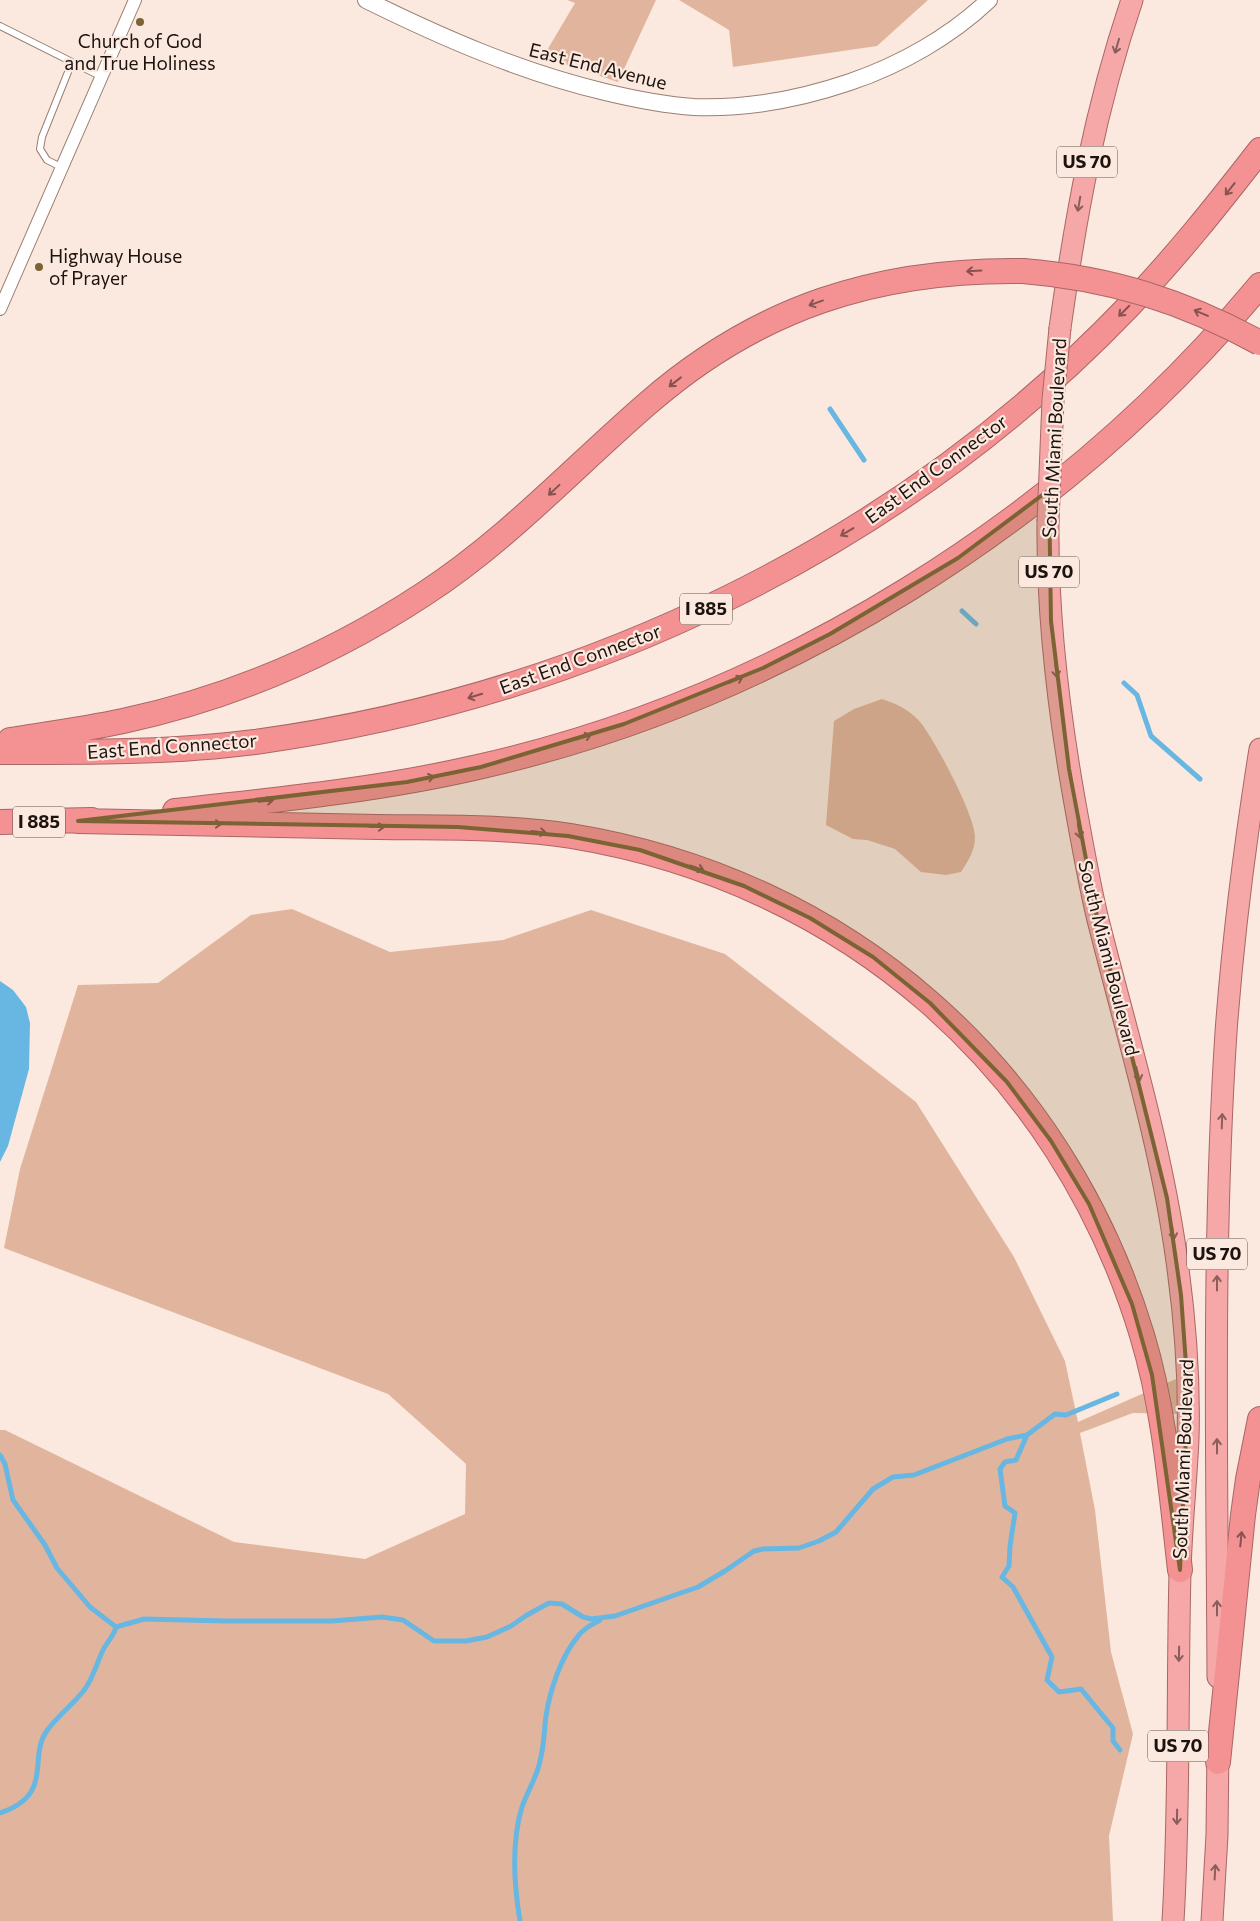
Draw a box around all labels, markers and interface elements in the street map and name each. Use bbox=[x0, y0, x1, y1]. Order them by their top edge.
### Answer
marker: Church of God and True Holiness bbox=[134, 16, 146, 28]
place label: Church of God and True Holiness bbox=[64, 29, 216, 74]
street label: East End Avenue bbox=[527, 37, 669, 94]
one-way arrow bbox=[1111, 38, 1121, 54]
road number: US 70 bbox=[1057, 146, 1117, 178]
one-way arrow bbox=[1225, 182, 1236, 195]
one-way arrow bbox=[1073, 196, 1083, 212]
place label: Highway House of Prayer bbox=[49, 244, 182, 289]
marker: Highway House of Prayer bbox=[33, 261, 45, 273]
one-way arrow bbox=[967, 266, 983, 275]
one-way arrow bbox=[808, 299, 824, 308]
one-way arrow bbox=[1117, 305, 1130, 317]
one-way arrow bbox=[1194, 308, 1209, 318]
street label: South Miami Boulevard bbox=[1037, 337, 1070, 538]
one-way arrow bbox=[668, 376, 681, 387]
street label: East End Connector bbox=[860, 409, 1012, 528]
one-way arrow bbox=[547, 484, 560, 496]
one-way arrow bbox=[840, 528, 854, 538]
road number: US 70 bbox=[1019, 556, 1079, 588]
road number: I 885 bbox=[680, 594, 732, 624]
street label: East End Connector bbox=[496, 618, 664, 698]
one-way arrow bbox=[1051, 662, 1060, 678]
one-way arrow bbox=[728, 674, 743, 684]
one-way arrow bbox=[468, 692, 484, 702]
street label: East End Connector bbox=[86, 728, 258, 763]
one-way arrow bbox=[575, 732, 591, 742]
one-way arrow bbox=[418, 773, 434, 782]
one-way arrow bbox=[257, 796, 273, 806]
road number: I 885 bbox=[13, 806, 65, 838]
one-way arrow bbox=[206, 819, 222, 829]
one-way arrow bbox=[368, 822, 385, 832]
one-way arrow bbox=[1075, 822, 1085, 838]
one-way arrow bbox=[531, 827, 547, 837]
street label: South Miami Boulevard bbox=[1074, 858, 1145, 1058]
one-way arrow bbox=[689, 863, 705, 873]
one-way arrow bbox=[1133, 1065, 1143, 1081]
one-way arrow bbox=[1217, 1113, 1226, 1129]
one-way arrow bbox=[1168, 1224, 1178, 1240]
road number: US 70 bbox=[1187, 1238, 1247, 1270]
one-way arrow bbox=[1212, 1275, 1222, 1292]
street label: South Miami Boulevard bbox=[1168, 1359, 1197, 1559]
one-way arrow bbox=[1212, 1438, 1222, 1454]
one-way arrow bbox=[1236, 1532, 1246, 1548]
one-way arrow bbox=[1213, 1600, 1222, 1616]
one-way arrow bbox=[1174, 1646, 1184, 1662]
road number: US 70 bbox=[1148, 1730, 1208, 1762]
one-way arrow bbox=[1173, 1808, 1182, 1824]
one-way arrow bbox=[1210, 1865, 1220, 1881]

